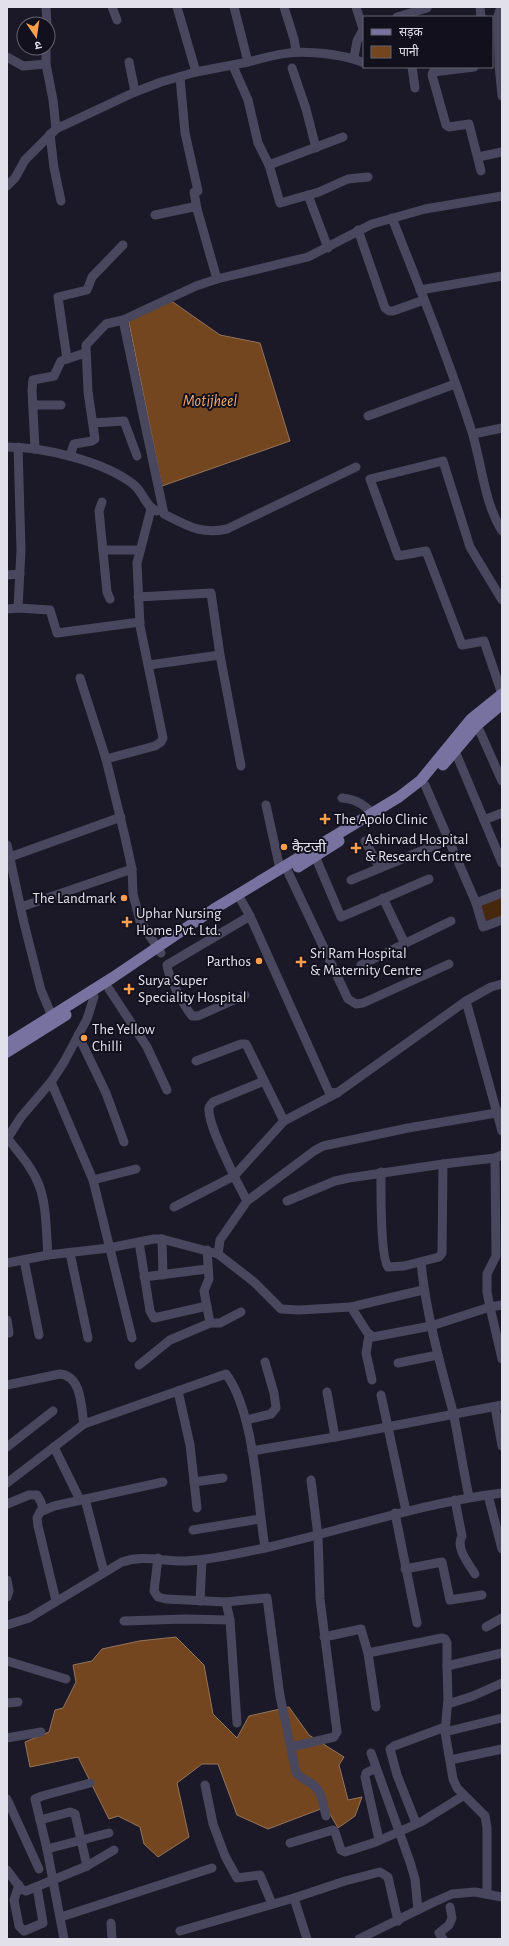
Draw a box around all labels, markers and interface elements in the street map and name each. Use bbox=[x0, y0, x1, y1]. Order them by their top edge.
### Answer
north arrow bbox=[16, 16, 56, 56]
legend bbox=[363, 16, 493, 68]
text: सड़क bbox=[399, 26, 424, 39]
text: उ bbox=[33, 39, 43, 51]
text: पानी bbox=[399, 44, 420, 58]
water label: Motijheel bbox=[183, 393, 237, 410]
place label: The Apolo Clinic bbox=[334, 812, 428, 827]
marker: The Apolo Clinic bbox=[319, 813, 331, 825]
place label: Ashirvad Hospital & Research Centre bbox=[365, 832, 471, 864]
place label: कैटजी bbox=[292, 839, 327, 855]
marker: कैटजी bbox=[279, 842, 289, 852]
marker: Ashirvad Hospital & Research Centre bbox=[350, 842, 362, 854]
place label: The Landmark bbox=[33, 891, 116, 906]
marker: The Landmark bbox=[119, 893, 129, 903]
place label: Uphar Nursing Home Pvt. Ltd. bbox=[136, 906, 222, 938]
marker: Uphar Nursing Home Pvt. Ltd. bbox=[121, 916, 133, 928]
place label: Sri Ram Hospital & Maternity Centre bbox=[310, 946, 422, 978]
place label: Parthos bbox=[206, 954, 251, 969]
marker: Parthos bbox=[254, 956, 264, 966]
marker: Sri Ram Hospital & Maternity Centre bbox=[295, 956, 307, 968]
place label: Surya Super Speciality Hospital bbox=[138, 973, 247, 1005]
marker: Surya Super Speciality Hospital bbox=[123, 983, 135, 995]
place label: The Yellow Chilli bbox=[92, 1022, 155, 1054]
marker: The Yellow Chilli bbox=[79, 1033, 89, 1043]

